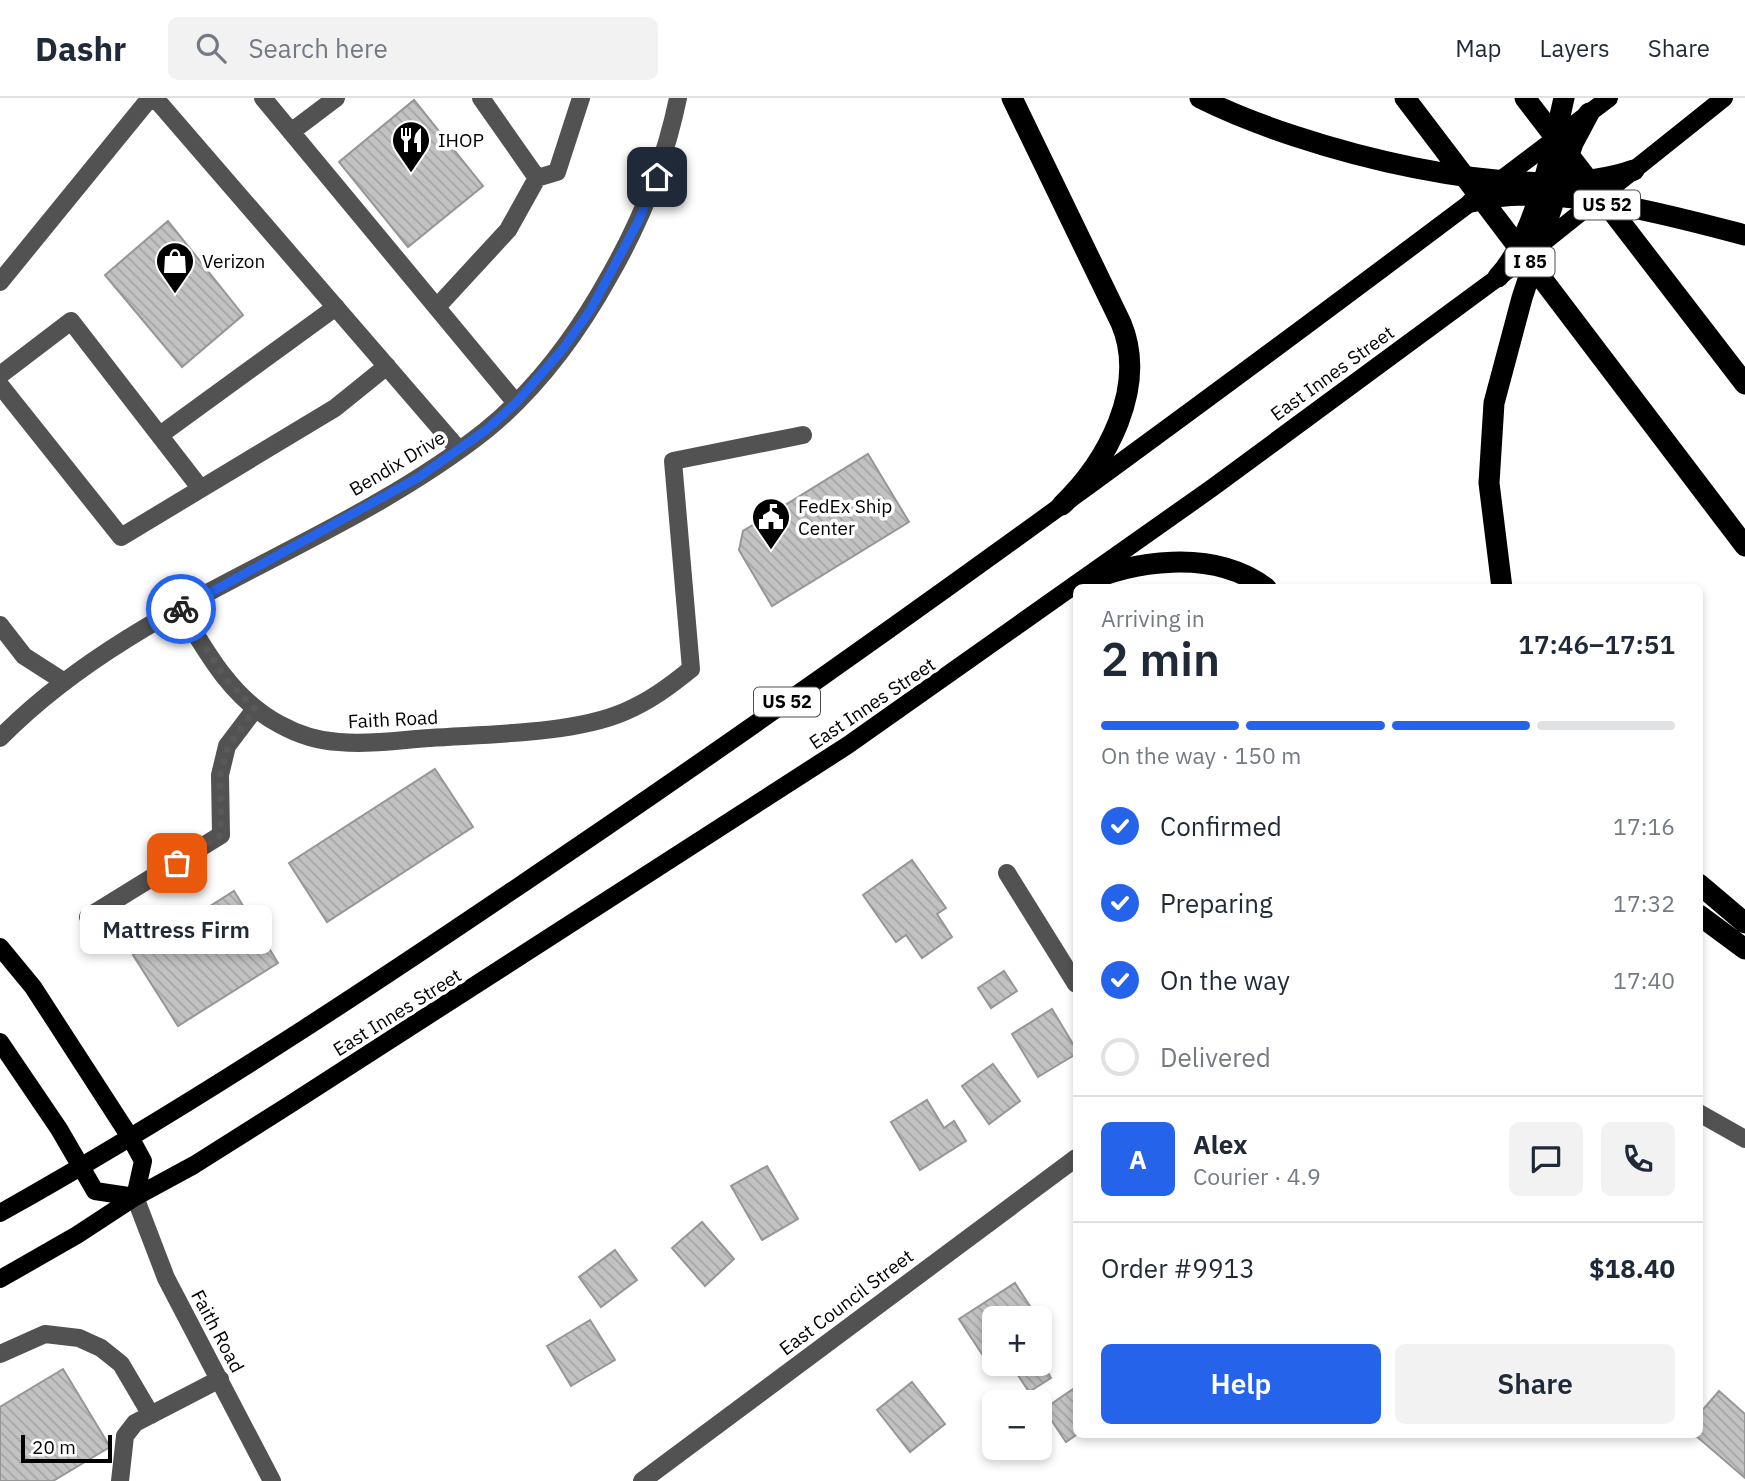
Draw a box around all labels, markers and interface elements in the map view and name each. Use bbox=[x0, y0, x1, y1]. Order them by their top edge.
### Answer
search box bbox=[168, 17, 658, 80]
text: Dashr bbox=[35, 27, 126, 70]
icon: search bbox=[192, 29, 230, 67]
text: Search here bbox=[248, 31, 388, 65]
text: Map bbox=[1455, 32, 1502, 64]
text: Layers bbox=[1540, 32, 1610, 64]
text: Share bbox=[1648, 32, 1710, 64]
restaurant icon: IHOP bbox=[390, 119, 432, 174]
place label: IHOP bbox=[438, 128, 484, 152]
pin bbox=[627, 147, 687, 207]
icon: home bbox=[638, 158, 676, 196]
road number: US 52 bbox=[1574, 190, 1640, 220]
shop icon: Verizon bbox=[154, 240, 196, 295]
road number: I 85 bbox=[1506, 247, 1554, 276]
place label: Verizon bbox=[202, 249, 265, 273]
street label: East Innes Street bbox=[1265, 320, 1399, 426]
street label: Bendix Drive bbox=[345, 425, 449, 501]
place label: FedEx Ship Center bbox=[798, 494, 892, 540]
public building icon: FedEx Ship Center bbox=[750, 496, 792, 551]
courier bbox=[146, 574, 216, 644]
icon: bike bbox=[162, 590, 200, 628]
text: Arriving in bbox=[1101, 603, 1205, 633]
text: 17:46–17:51 bbox=[1518, 627, 1675, 661]
text: 2 min bbox=[1101, 629, 1220, 689]
street label: East Innes Street bbox=[804, 652, 940, 754]
road number: US 52 bbox=[754, 688, 820, 716]
street label: Faith Road bbox=[347, 705, 439, 733]
text: On the way · 150 m bbox=[1101, 740, 1301, 770]
icon: check bbox=[1101, 807, 1139, 845]
text: Confirmed bbox=[1160, 809, 1282, 843]
text: 17:16 bbox=[1613, 811, 1675, 841]
pin bbox=[147, 833, 207, 893]
icon: bag bbox=[158, 844, 196, 882]
icon: check bbox=[1101, 884, 1139, 922]
text: Preparing bbox=[1160, 886, 1273, 920]
text: 17:32 bbox=[1613, 888, 1675, 918]
callout: Mattress Firm bbox=[81, 905, 273, 954]
text: Mattress Firm bbox=[102, 914, 250, 944]
icon: check bbox=[1101, 961, 1139, 999]
street label: East Innes Street bbox=[328, 963, 466, 1061]
text: On the way bbox=[1160, 963, 1290, 997]
text: 17:40 bbox=[1613, 965, 1675, 995]
text: Delivered bbox=[1160, 1040, 1271, 1074]
button: chat bbox=[1509, 1122, 1583, 1196]
button: phone bbox=[1601, 1122, 1675, 1196]
text: Alex bbox=[1193, 1127, 1247, 1161]
text: A bbox=[1129, 1142, 1147, 1176]
text: Courier · 4.9 bbox=[1193, 1161, 1321, 1191]
street label: East Council Street bbox=[774, 1244, 918, 1360]
text: Order #9913 bbox=[1101, 1251, 1255, 1285]
text: $18.40 bbox=[1589, 1251, 1675, 1285]
street label: Faith Road bbox=[186, 1285, 250, 1377]
map controls bbox=[982, 1306, 1052, 1460]
button: + bbox=[982, 1306, 1052, 1376]
button: Help bbox=[1101, 1344, 1381, 1424]
button: Share bbox=[1395, 1344, 1675, 1424]
button: − bbox=[982, 1390, 1052, 1460]
scale bar bbox=[21, 1432, 112, 1464]
text: 20 m bbox=[32, 1435, 76, 1459]

